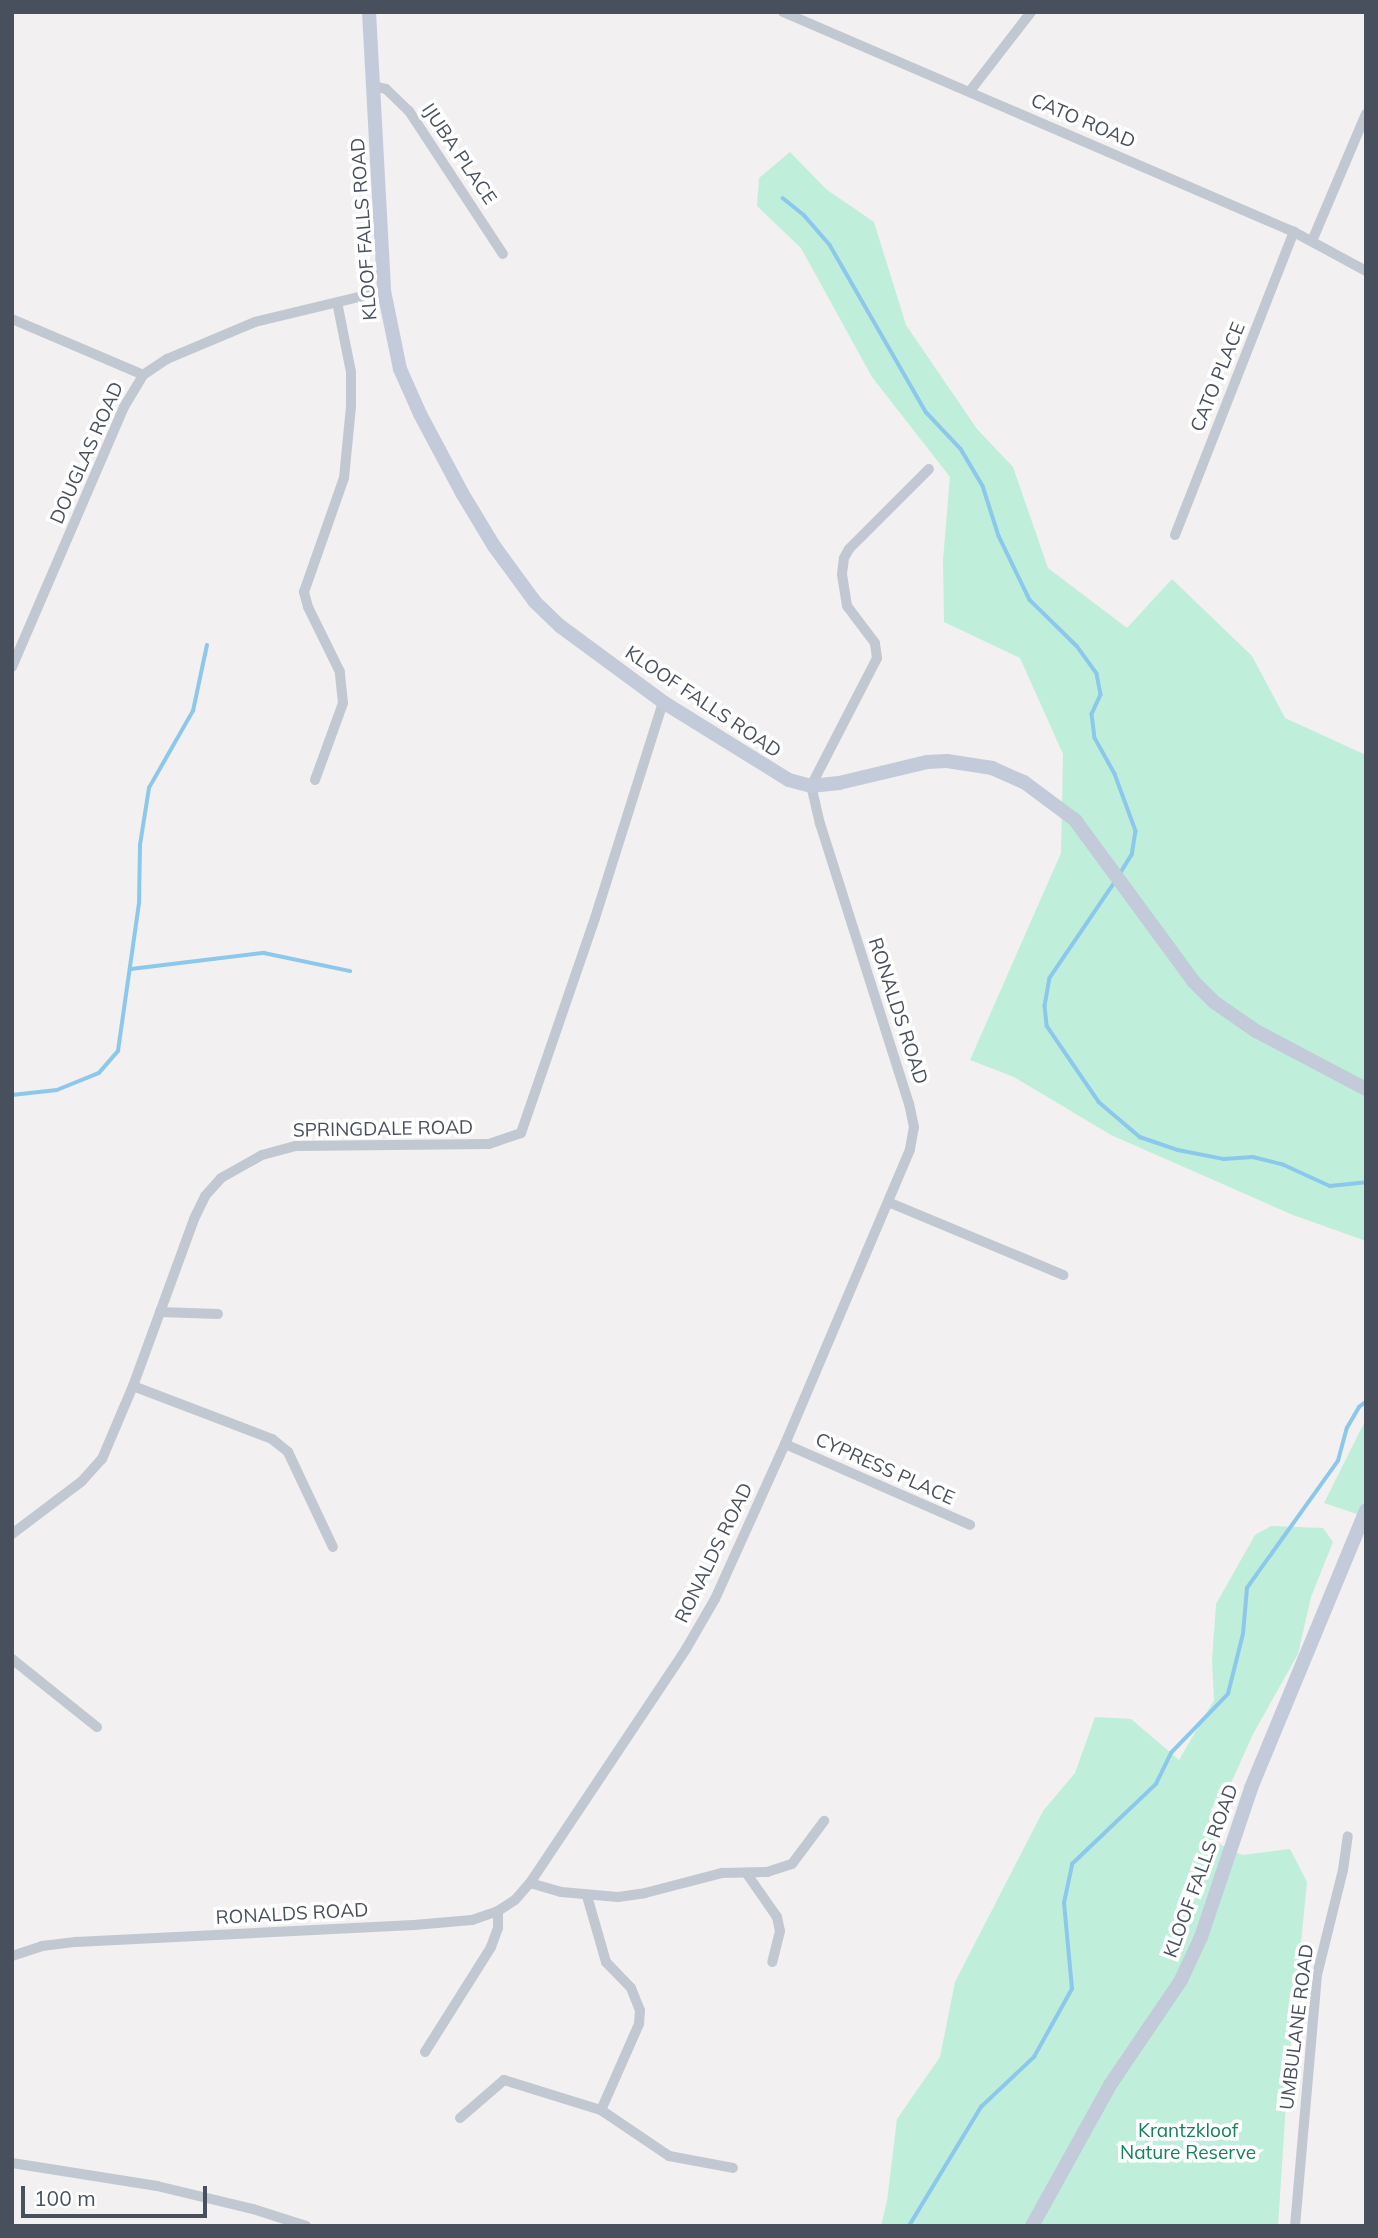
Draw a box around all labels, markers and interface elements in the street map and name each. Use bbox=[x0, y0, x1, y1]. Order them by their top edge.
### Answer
street label: CATO ROAD bbox=[1027, 89, 1139, 153]
street label: IJUBA PLACE bbox=[417, 99, 501, 209]
street label: KLOOF FALLS ROAD bbox=[346, 137, 382, 321]
street label: CATO PLACE bbox=[1186, 319, 1250, 435]
street label: DOUGLAS ROAD bbox=[45, 379, 129, 527]
street label: KLOOF FALLS ROAD bbox=[621, 641, 785, 763]
street label: RONALDS ROAD bbox=[864, 935, 932, 1087]
street label: SPRINGDALE ROAD bbox=[293, 1116, 473, 1142]
street label: CYPRESS PLACE bbox=[812, 1428, 958, 1510]
street label: RONALDS ROAD bbox=[670, 1479, 758, 1627]
street label: KLOOF FALLS ROAD bbox=[1159, 1781, 1243, 1961]
street label: RONALDS ROAD bbox=[215, 1899, 369, 1929]
street label: UMBULANE ROAD bbox=[1276, 1943, 1318, 2111]
park label: Krantzkloof Nature Reserve bbox=[1120, 2120, 1256, 2164]
scale bar bbox=[24, 2172, 210, 2216]
text: 100 m bbox=[34, 2185, 96, 2211]

